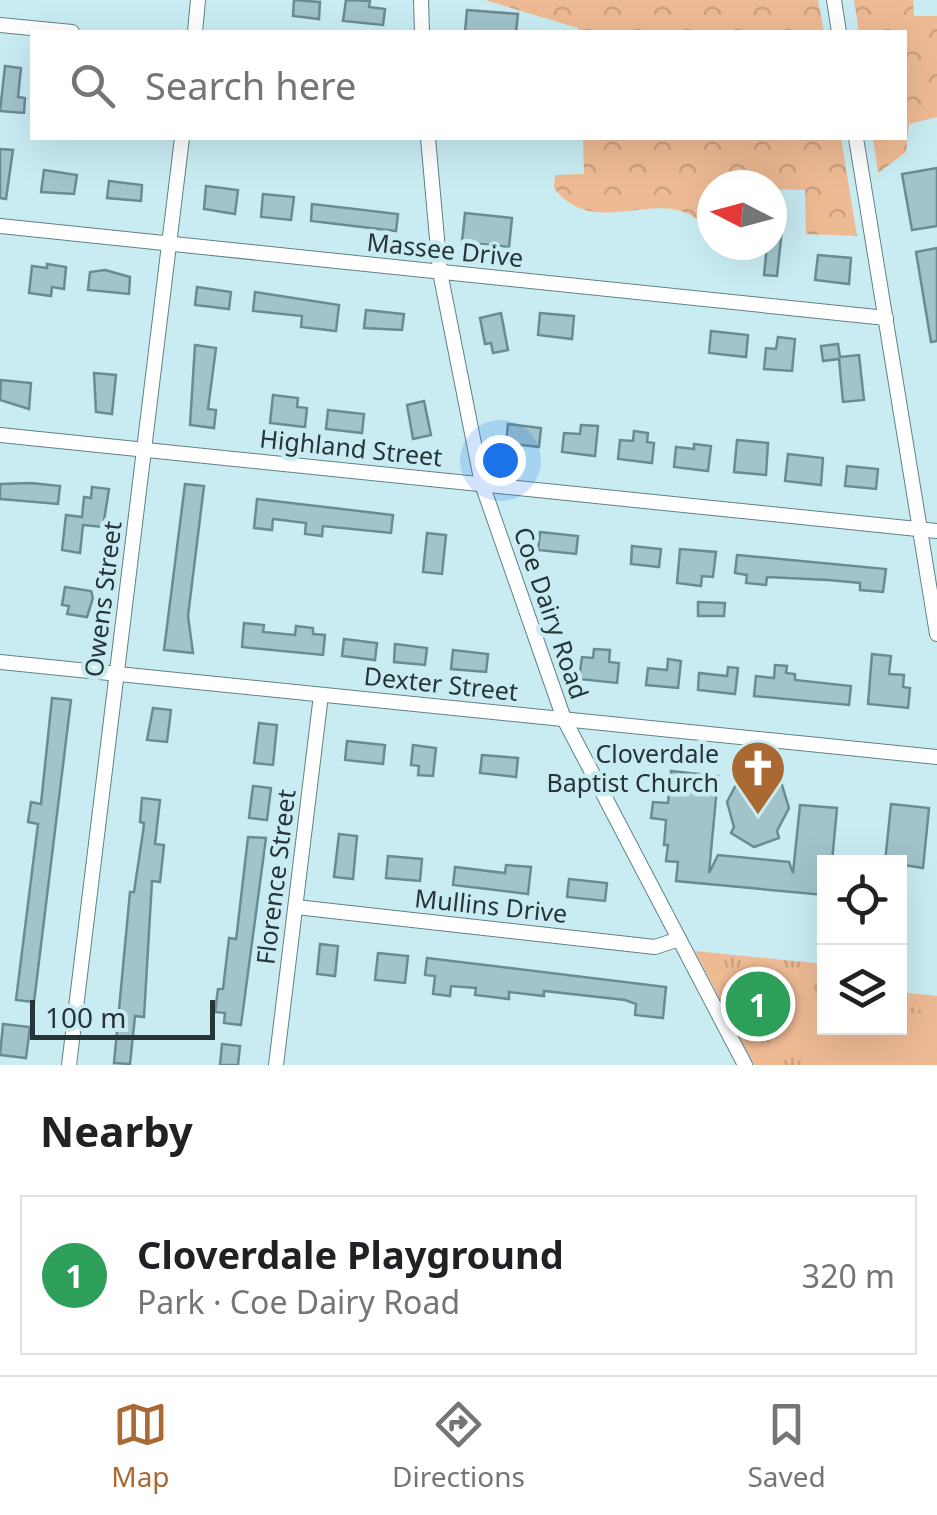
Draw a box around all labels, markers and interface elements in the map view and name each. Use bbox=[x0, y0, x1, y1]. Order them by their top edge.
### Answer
search box bbox=[30, 30, 907, 140]
icon: search bbox=[65, 58, 120, 113]
text: Search here bbox=[145, 59, 356, 111]
north arrow bbox=[697, 170, 787, 260]
street label: Massee Drive bbox=[365, 224, 525, 274]
street label: Highland Street bbox=[258, 421, 444, 473]
your location bbox=[475, 435, 526, 486]
street label: Owens Street bbox=[76, 519, 128, 679]
street label: Coe Dairy Road bbox=[507, 522, 597, 703]
street label: Dexter Street bbox=[362, 658, 520, 708]
place label: Cloverdale Baptist Church bbox=[546, 736, 719, 799]
church icon: Cloverdale Baptist Church bbox=[728, 738, 788, 817]
street label: Florence Street bbox=[247, 787, 303, 966]
map controls bbox=[817, 855, 907, 1035]
button: locate bbox=[817, 855, 907, 945]
street label: Mullins Drive bbox=[413, 880, 569, 930]
button: layers bbox=[817, 945, 907, 1035]
pin: 1 bbox=[726, 966, 790, 1042]
scale bar bbox=[30, 995, 215, 1040]
text: 100 m bbox=[45, 998, 127, 1036]
text: Nearby bbox=[40, 1102, 193, 1159]
text: Cloverdale Playground bbox=[137, 1228, 564, 1280]
text: 1 bbox=[65, 1254, 84, 1297]
text: 320 m bbox=[802, 1254, 895, 1297]
text: Park · Coe Dairy Road bbox=[137, 1280, 460, 1323]
tab: Map bbox=[111, 1397, 170, 1495]
tab: Directions bbox=[392, 1397, 525, 1495]
tab: Saved bbox=[747, 1397, 826, 1495]

